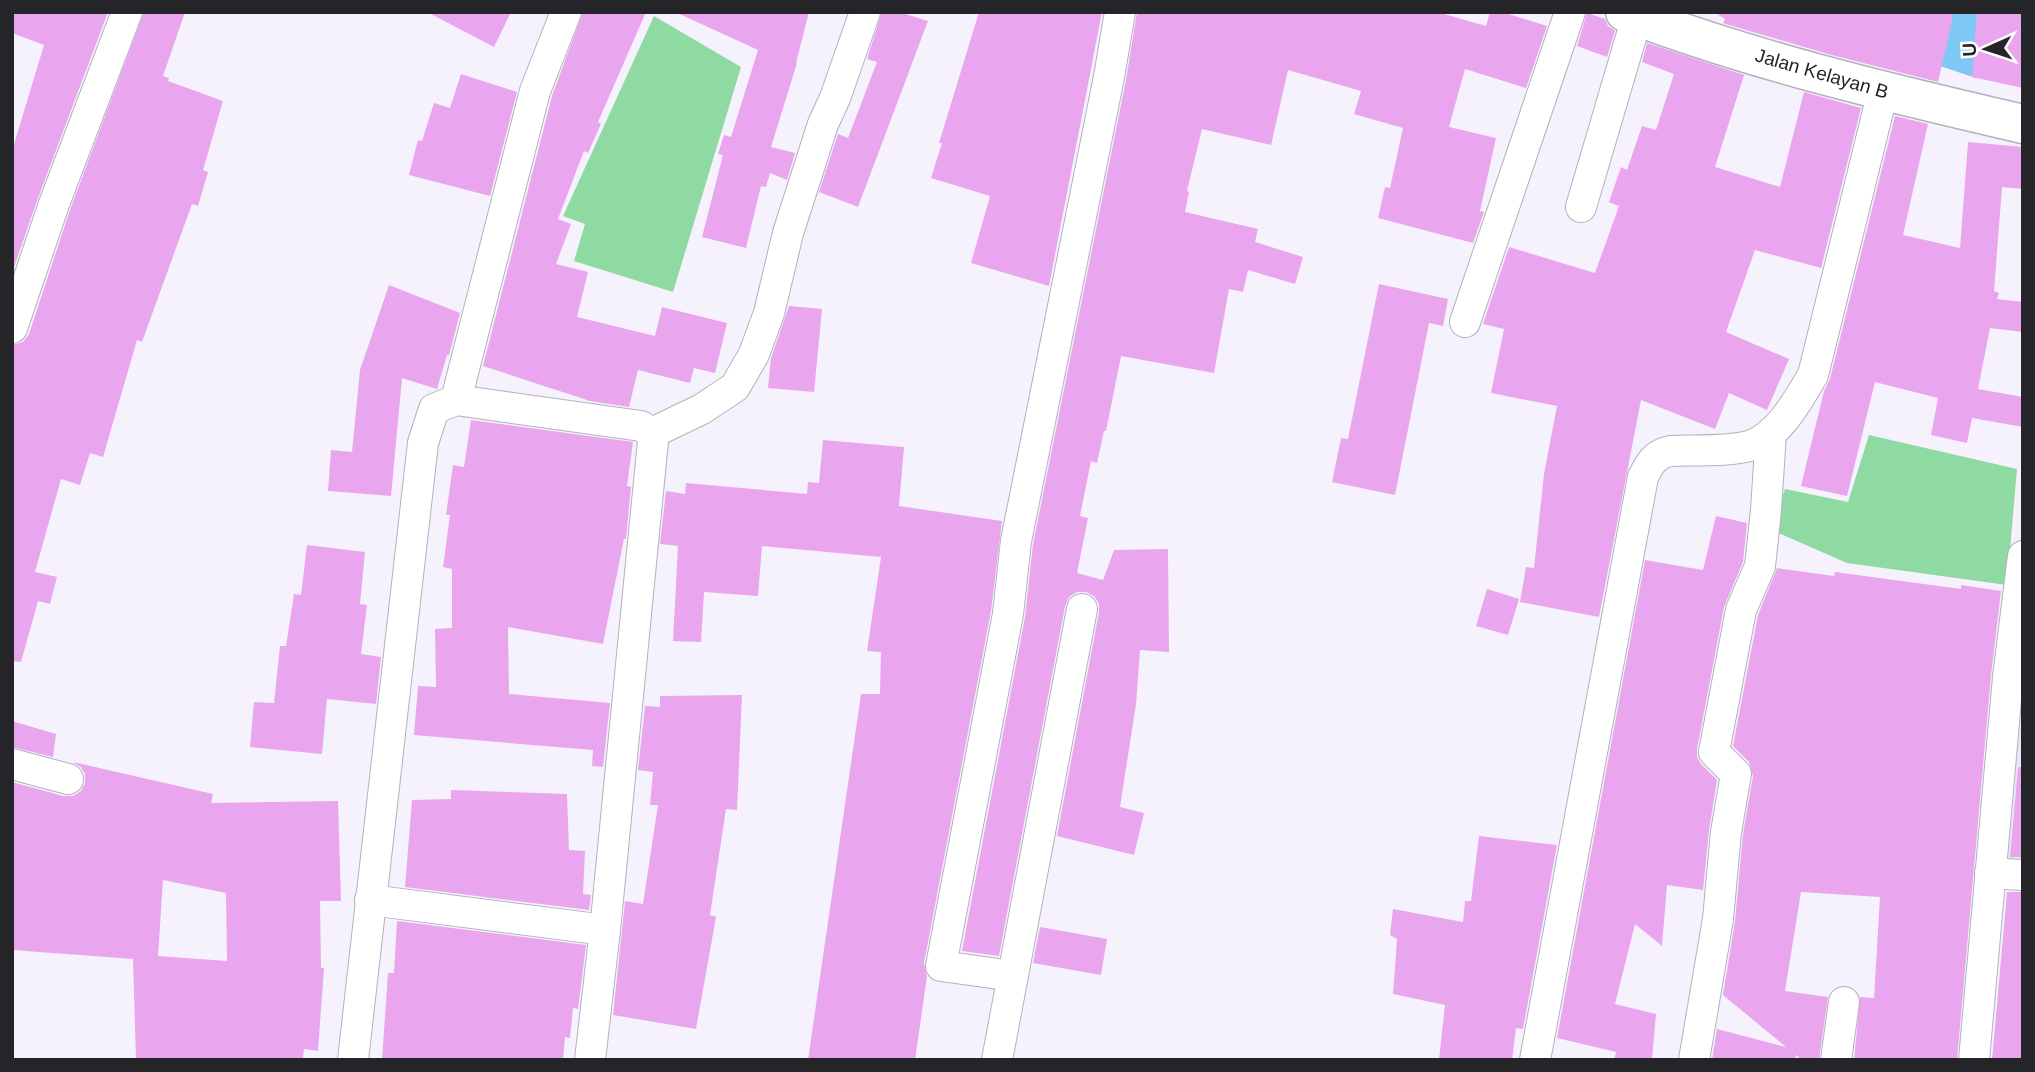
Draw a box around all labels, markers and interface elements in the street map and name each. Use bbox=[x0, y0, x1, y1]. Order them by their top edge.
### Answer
north arrow bbox=[1951, 14, 2021, 84]
text: U bbox=[1959, 42, 1980, 57]
street label: Jalan Kelayan B bbox=[1753, 44, 1891, 103]

